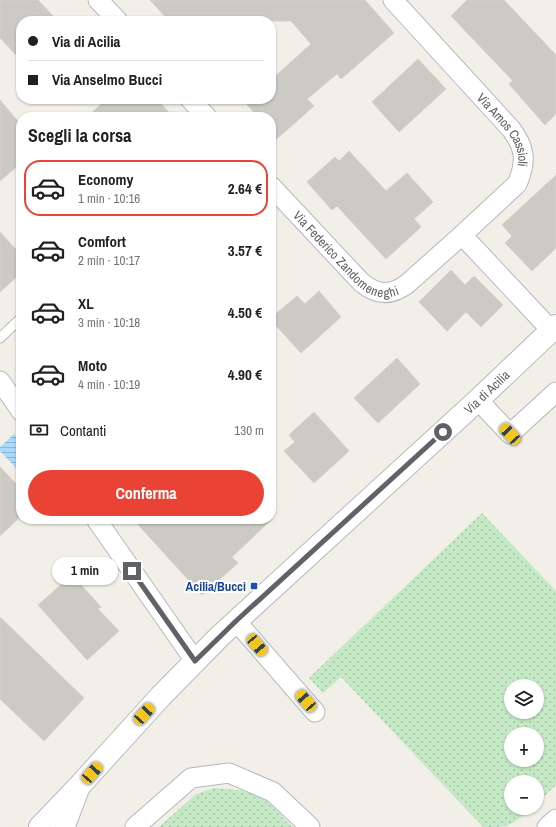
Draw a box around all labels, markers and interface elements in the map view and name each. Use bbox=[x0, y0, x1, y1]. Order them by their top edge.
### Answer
text: Via di Acilia bbox=[52, 31, 120, 52]
text: Via Anselmo Bucci bbox=[52, 69, 162, 90]
street label: Via Amos Cassioli bbox=[473, 89, 532, 168]
text: Scegli la corsa bbox=[28, 123, 131, 148]
text: Economy bbox=[78, 169, 133, 190]
icon: car bbox=[30, 170, 66, 206]
text: 2.64 € bbox=[228, 178, 262, 199]
text: 1 min · 10:16 bbox=[78, 190, 140, 207]
street label: Via Federico Zandomeneghi bbox=[290, 207, 401, 301]
text: Comfort bbox=[78, 231, 126, 252]
icon: car bbox=[30, 232, 66, 268]
text: 3.57 € bbox=[228, 240, 262, 261]
text: 2 min · 10:17 bbox=[78, 252, 140, 269]
text: XL bbox=[78, 293, 94, 314]
icon: car bbox=[30, 294, 66, 330]
text: 4.50 € bbox=[228, 302, 262, 323]
text: 3 min · 10:18 bbox=[78, 314, 140, 331]
text: Moto bbox=[78, 355, 107, 376]
icon: car bbox=[30, 356, 66, 392]
text: 4.90 € bbox=[228, 364, 262, 385]
street label: Via di Acilia bbox=[460, 366, 513, 417]
text: 4 min · 10:19 bbox=[78, 376, 140, 393]
icon: cash bbox=[28, 419, 50, 441]
text: Contanti bbox=[60, 420, 107, 441]
car bbox=[497, 421, 523, 447]
text: 130 m bbox=[234, 422, 264, 439]
route start bbox=[434, 423, 452, 441]
button: Conferma bbox=[28, 470, 264, 516]
callout: 1 min bbox=[52, 557, 118, 585]
text: 1 min bbox=[71, 562, 99, 579]
route end bbox=[123, 562, 141, 580]
place label: Acilia/Bucci bbox=[186, 578, 246, 595]
marker: Acilia/Bucci bbox=[249, 581, 259, 591]
car bbox=[245, 632, 269, 658]
map controls bbox=[504, 679, 544, 815]
button: layers bbox=[504, 679, 544, 719]
car bbox=[294, 688, 318, 714]
car bbox=[131, 701, 157, 727]
button: + bbox=[504, 727, 544, 767]
car bbox=[80, 760, 104, 786]
button: − bbox=[504, 775, 544, 815]

